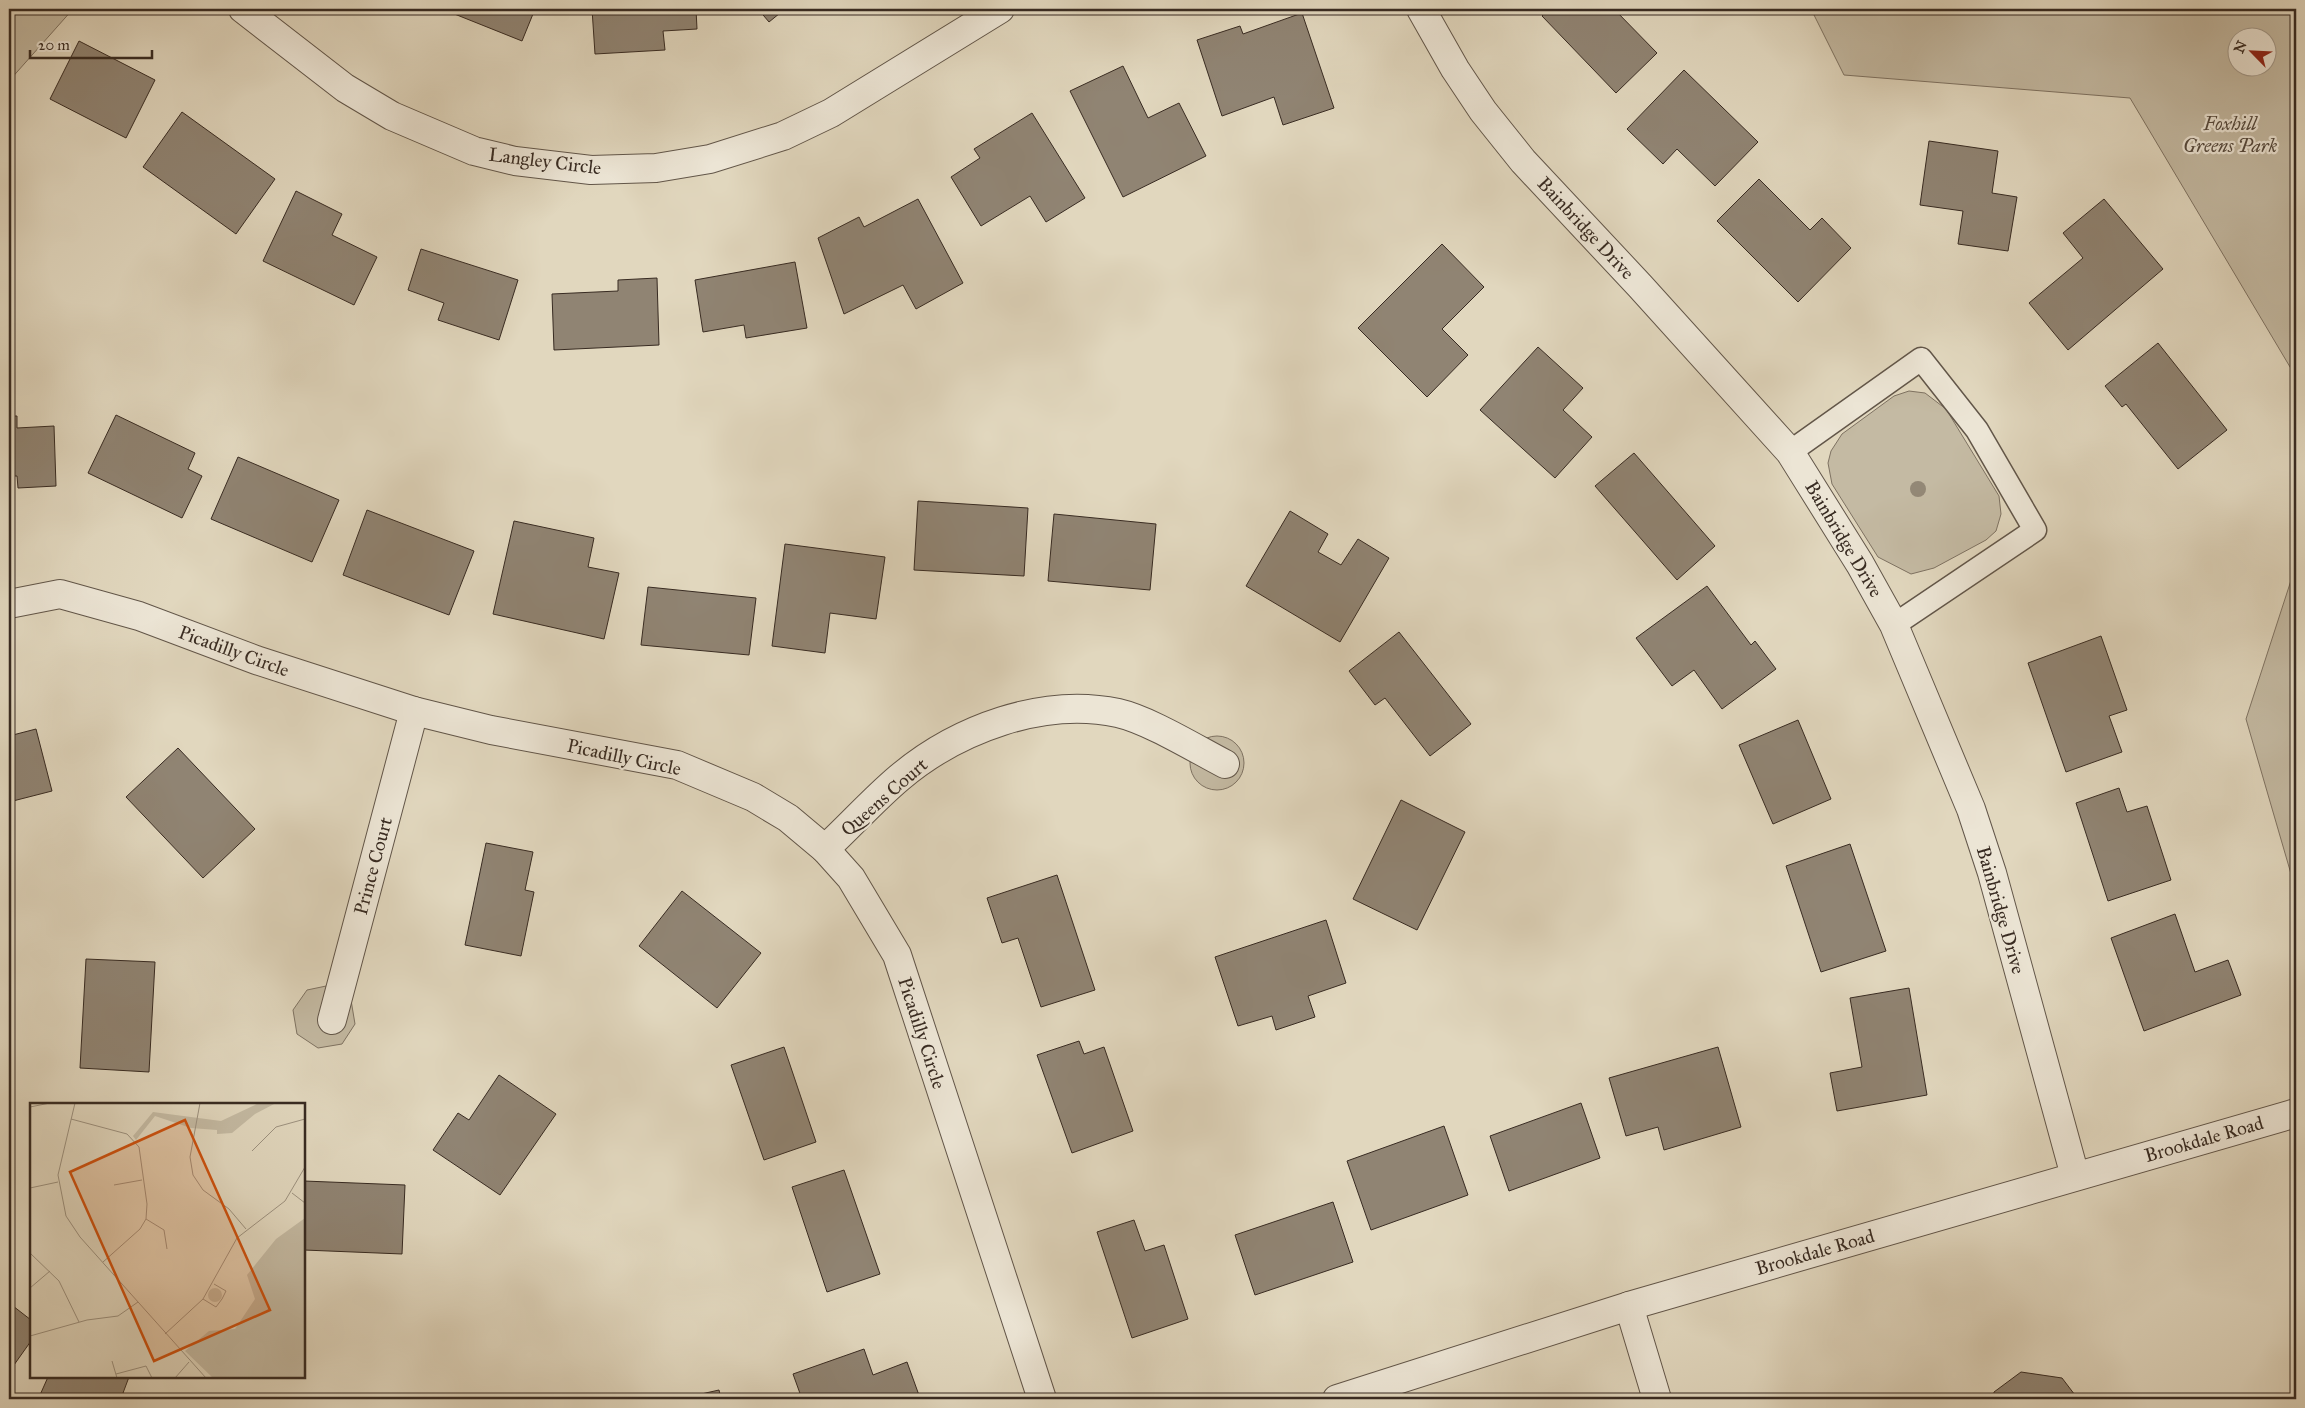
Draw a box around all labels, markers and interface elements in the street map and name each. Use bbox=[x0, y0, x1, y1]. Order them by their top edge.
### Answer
scale bar bbox=[30, 28, 152, 60]
north arrow bbox=[2228, 28, 2278, 78]
text: 20 m bbox=[38, 36, 70, 54]
text: N bbox=[2230, 38, 2251, 56]
park label: Foxhill Greens Park bbox=[2183, 112, 2278, 157]
street label: Langley Circle bbox=[487, 143, 603, 180]
street label: Bainbridge Drive bbox=[1532, 172, 1639, 285]
street label: Bainbridge Drive bbox=[1799, 477, 1888, 602]
street label: Picadilly Circle bbox=[176, 620, 293, 682]
street label: Picadilly Circle bbox=[565, 734, 683, 780]
street label: Queens Court bbox=[836, 753, 932, 841]
street label: Prince Court bbox=[349, 814, 397, 917]
street label: Bainbridge Drive bbox=[1971, 843, 2030, 977]
street label: Picadilly Circle bbox=[893, 974, 951, 1092]
inset map bbox=[30, 1103, 305, 1378]
street label: Brookdale Road bbox=[2142, 1111, 2267, 1167]
street label: Brookdale Road bbox=[1753, 1224, 1878, 1280]

